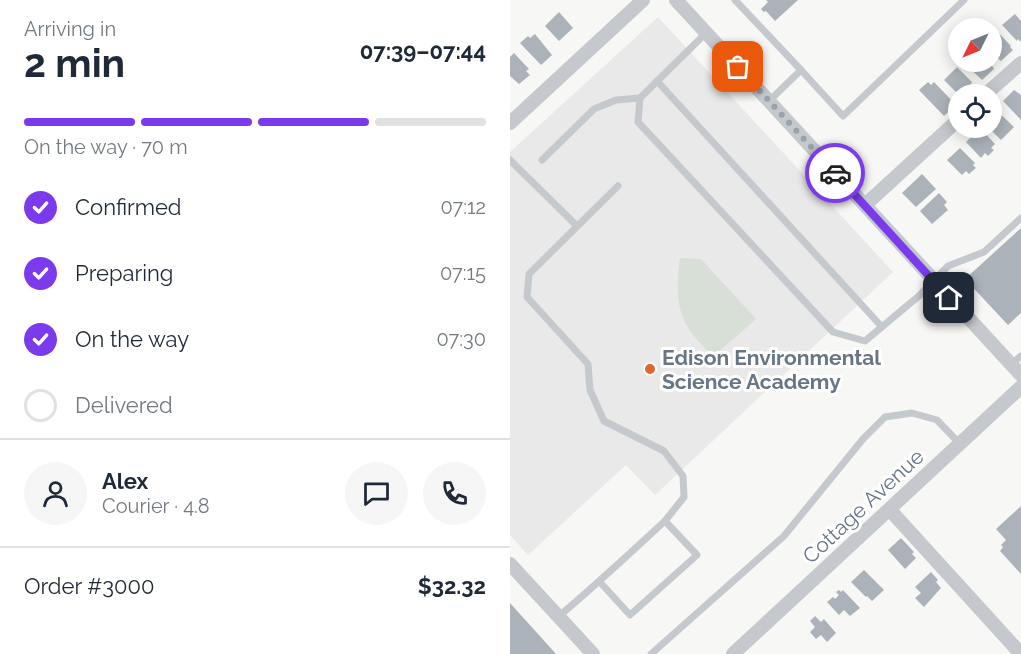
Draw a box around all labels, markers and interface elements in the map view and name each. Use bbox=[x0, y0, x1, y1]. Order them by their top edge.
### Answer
text: Arriving in bbox=[24, 17, 116, 41]
north arrow bbox=[948, 18, 1002, 72]
map controls bbox=[948, 18, 1002, 138]
text: 07:39–07:44 bbox=[360, 38, 486, 64]
text: 2 min bbox=[24, 40, 125, 86]
pin bbox=[712, 41, 763, 92]
icon: bag bbox=[721, 50, 754, 83]
button: locate bbox=[948, 84, 1002, 138]
text: On the way · 70 m bbox=[24, 135, 188, 159]
courier bbox=[805, 143, 865, 203]
icon: car bbox=[819, 157, 852, 190]
icon: check bbox=[24, 191, 57, 224]
text: Confirmed bbox=[75, 194, 182, 220]
text: 07:12 bbox=[440, 195, 486, 219]
icon: check bbox=[24, 257, 57, 290]
text: Preparing bbox=[75, 260, 173, 286]
text: 07:15 bbox=[440, 261, 486, 285]
pin bbox=[923, 272, 974, 323]
icon: home bbox=[932, 281, 965, 314]
icon: check bbox=[24, 323, 57, 356]
text: On the way bbox=[75, 326, 189, 352]
text: 07:30 bbox=[437, 327, 486, 351]
place label: Edison Environmental Science Academy bbox=[662, 345, 881, 394]
marker: Edison Environmental Science Academy bbox=[643, 362, 657, 376]
text: Delivered bbox=[75, 392, 173, 418]
street label: Cottage Avenue bbox=[797, 444, 929, 568]
button: person bbox=[24, 462, 87, 525]
button: chat bbox=[345, 462, 408, 525]
button: phone bbox=[423, 462, 486, 525]
text: Alex bbox=[102, 468, 148, 494]
text: Courier · 4.8 bbox=[102, 494, 210, 518]
text: Order #3000 bbox=[24, 573, 154, 599]
text: $32.32 bbox=[418, 573, 486, 599]

